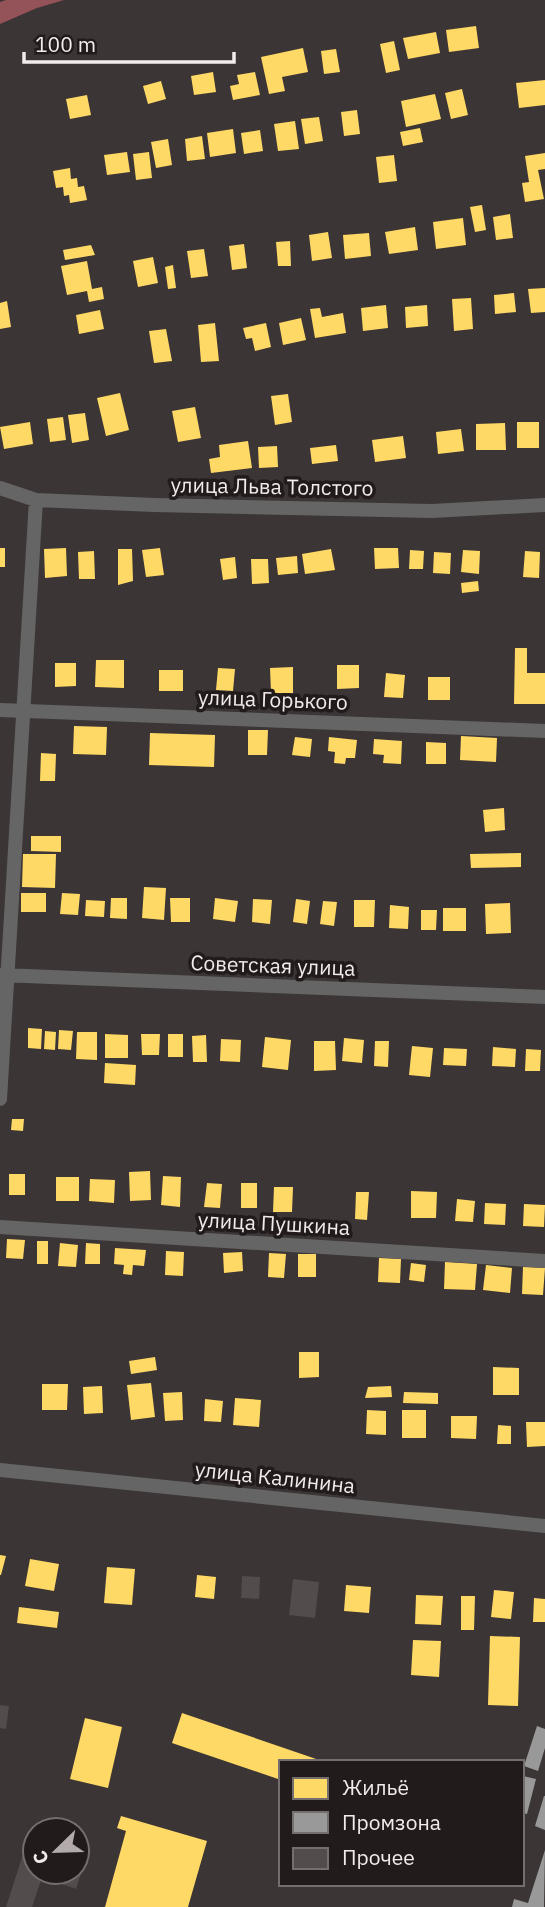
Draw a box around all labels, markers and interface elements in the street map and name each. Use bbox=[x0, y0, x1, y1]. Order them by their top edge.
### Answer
scale bar bbox=[24, 21, 234, 65]
text: 100 m bbox=[35, 30, 96, 58]
street label: улица Льва Толстого bbox=[170, 470, 374, 502]
street label: улица Горького bbox=[198, 682, 348, 716]
street label: Советская улица bbox=[190, 948, 356, 982]
street label: улица Пушкина bbox=[197, 1205, 351, 1241]
street label: улица Калинина bbox=[194, 1455, 356, 1499]
legend bbox=[279, 1760, 524, 1886]
text: Жильё bbox=[342, 1773, 409, 1801]
text: Промзона bbox=[342, 1808, 441, 1836]
north arrow bbox=[21, 1816, 91, 1886]
text: Прочее bbox=[342, 1843, 415, 1871]
text: С bbox=[27, 1847, 54, 1868]

